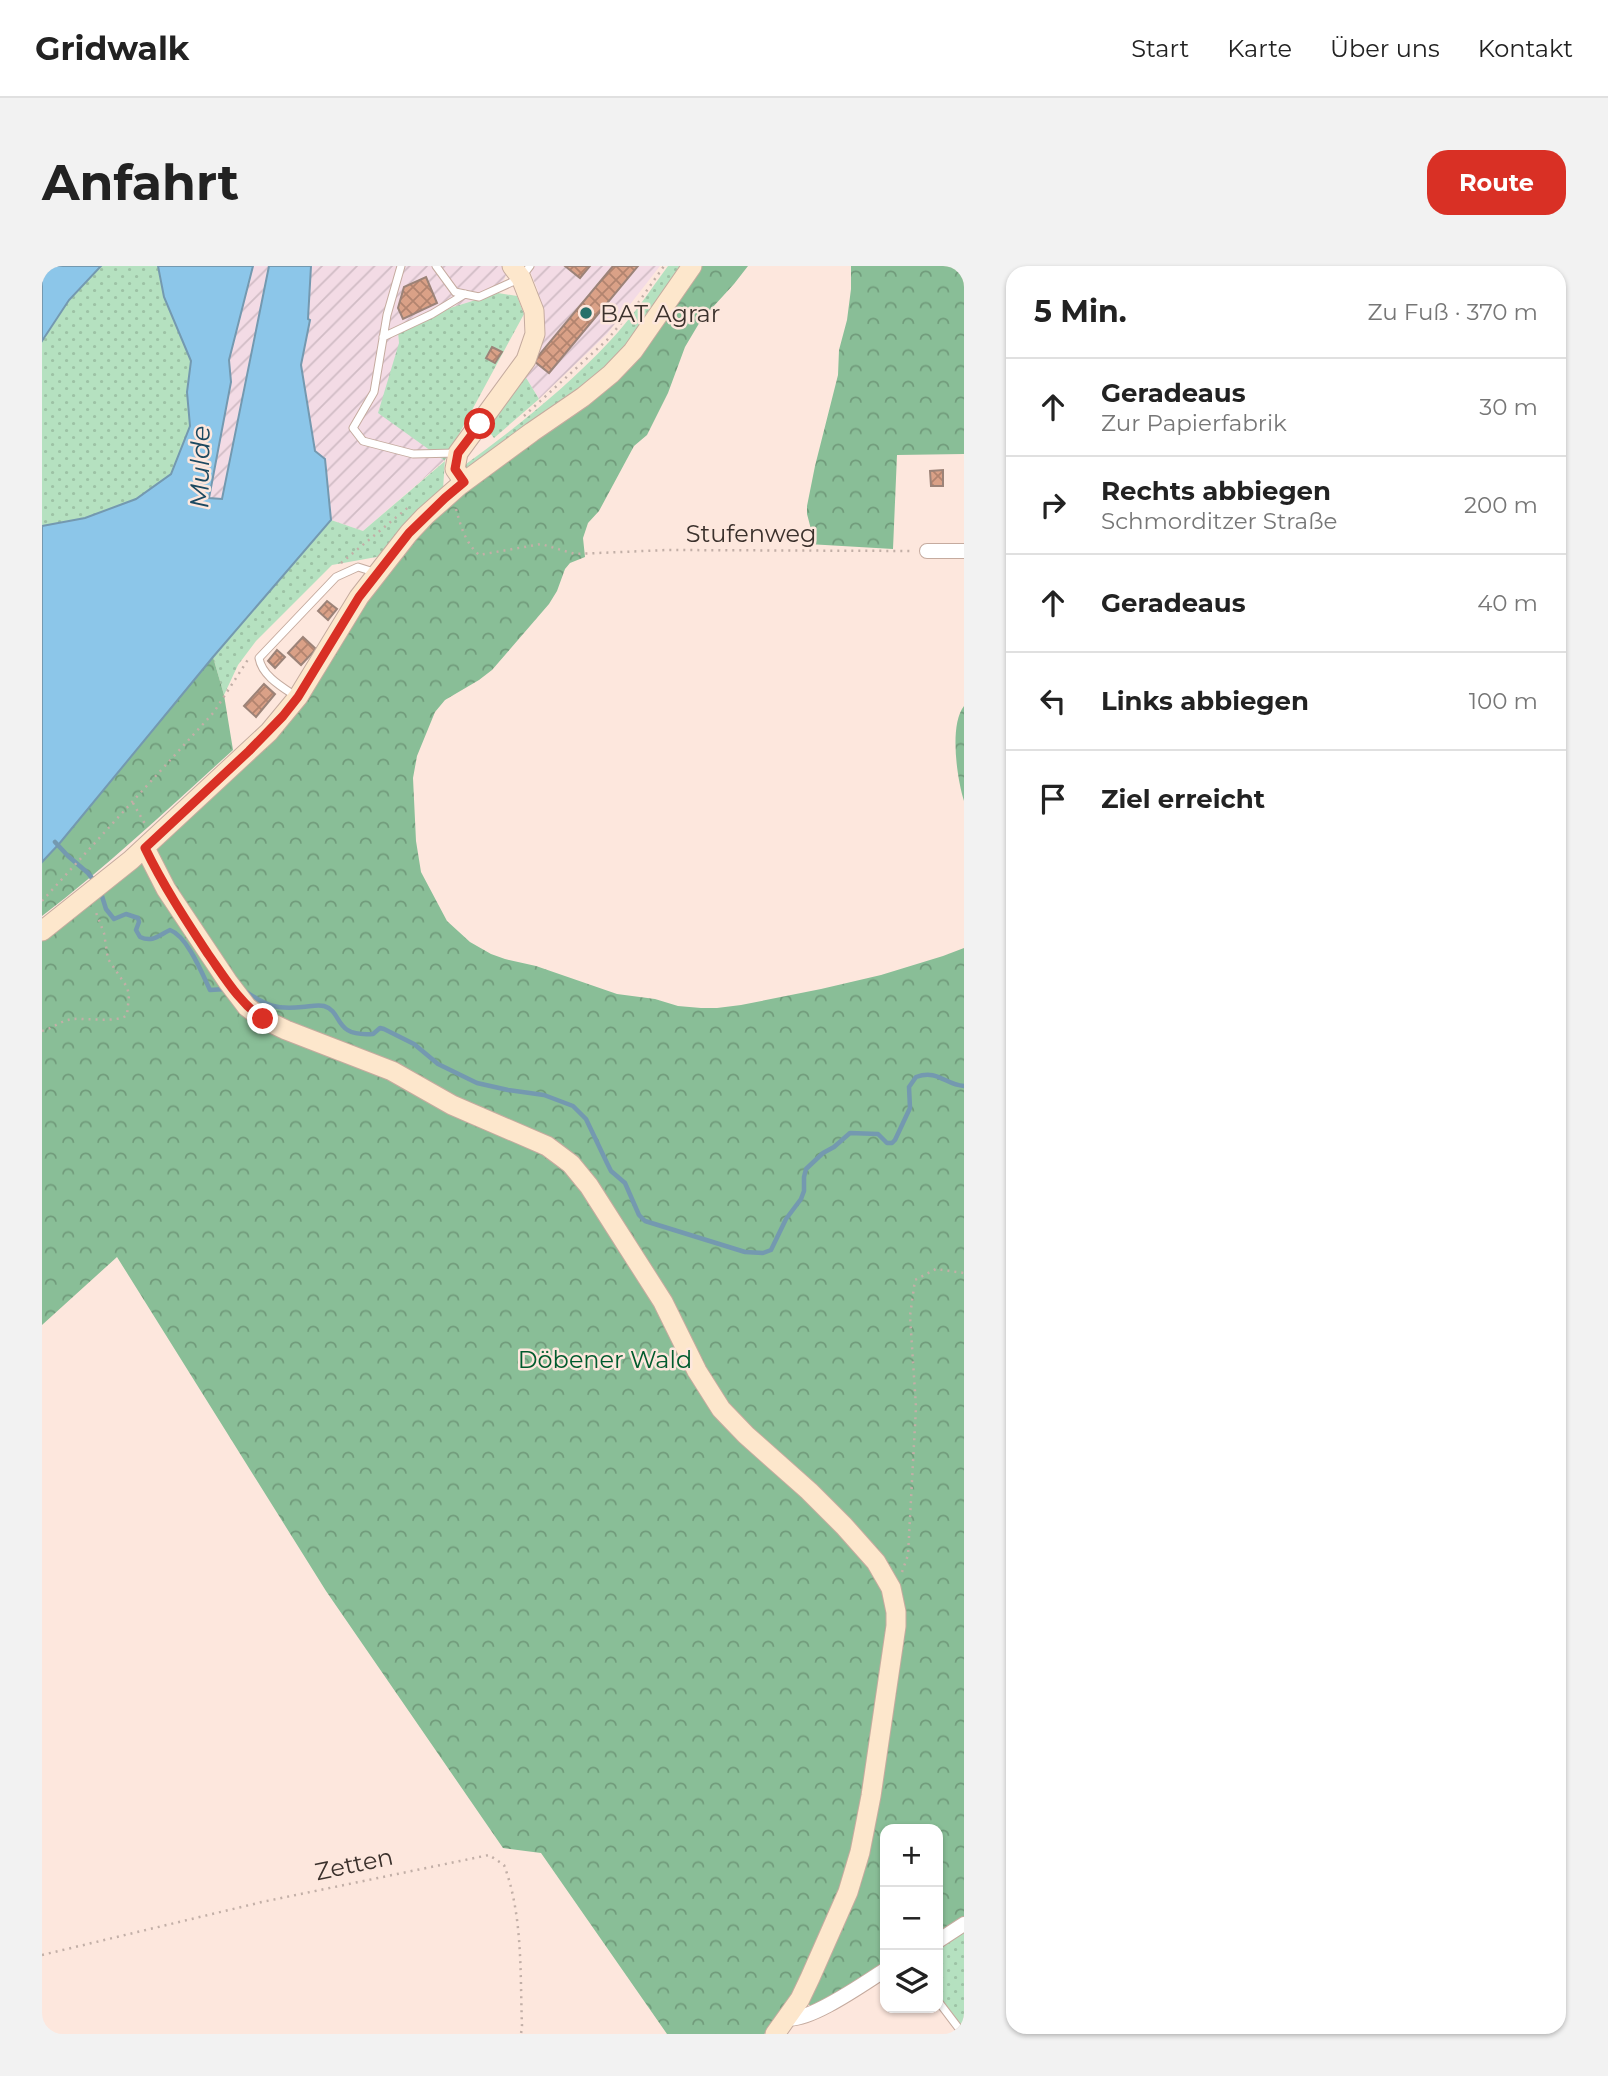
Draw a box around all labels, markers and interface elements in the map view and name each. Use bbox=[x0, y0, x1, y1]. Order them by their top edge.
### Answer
text: Gridwalk bbox=[35, 28, 189, 68]
text: Start bbox=[1131, 34, 1189, 63]
text: Karte bbox=[1227, 34, 1292, 63]
text: Über uns bbox=[1330, 34, 1440, 63]
text: Kontakt bbox=[1478, 34, 1573, 63]
button: Route bbox=[1427, 150, 1566, 215]
text: Anfahrt bbox=[42, 153, 239, 212]
text: 5 Min. bbox=[1034, 293, 1127, 330]
text: Zu Fuß · 370 m bbox=[1367, 298, 1538, 326]
place label: BAT Agrar bbox=[600, 299, 720, 328]
marker: BAT Agrar bbox=[578, 305, 594, 321]
text: Geradeaus bbox=[1101, 377, 1246, 409]
icon: ahead bbox=[1034, 388, 1072, 426]
text: 30 m bbox=[1479, 393, 1538, 421]
route start bbox=[464, 408, 495, 439]
text: Zur Papierfabrik bbox=[1101, 409, 1287, 437]
water label: Mulde bbox=[183, 425, 217, 509]
text: Rechts abbiegen bbox=[1101, 475, 1331, 507]
icon: right bbox=[1034, 486, 1072, 524]
text: 200 m bbox=[1464, 491, 1538, 519]
text: Schmorditzer Straße bbox=[1101, 507, 1337, 535]
street label: Stufenweg bbox=[686, 519, 816, 548]
icon: ahead bbox=[1034, 584, 1072, 622]
text: Geradeaus bbox=[1101, 587, 1246, 619]
text: 40 m bbox=[1477, 589, 1538, 617]
icon: left bbox=[1034, 682, 1072, 720]
text: Links abbiegen bbox=[1101, 685, 1309, 717]
text: 100 m bbox=[1469, 687, 1538, 715]
icon: arrive bbox=[1034, 780, 1072, 818]
text: Ziel erreicht bbox=[1101, 783, 1265, 815]
route end bbox=[247, 1003, 278, 1034]
park label: Döbener Wald bbox=[518, 1345, 692, 1374]
map controls bbox=[880, 1824, 943, 2013]
button: + bbox=[880, 1824, 943, 1887]
street label: Zetten bbox=[312, 1842, 396, 1886]
button: − bbox=[880, 1887, 943, 1950]
button: layers bbox=[880, 1950, 943, 2013]

